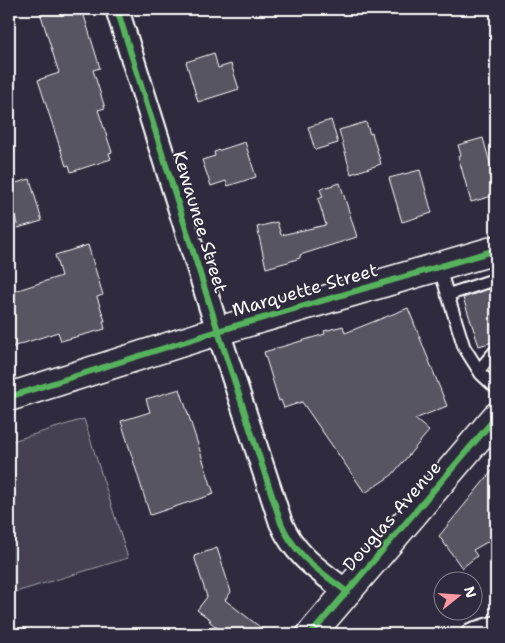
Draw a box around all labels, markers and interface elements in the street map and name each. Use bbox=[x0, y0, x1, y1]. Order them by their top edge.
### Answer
street label: Kewaunee Street bbox=[167, 148, 233, 296]
street label: Marquette Street bbox=[229, 258, 381, 322]
street label: Douglas Avenue bbox=[337, 456, 447, 576]
north arrow bbox=[432, 570, 482, 620]
text: N bbox=[460, 584, 481, 600]

